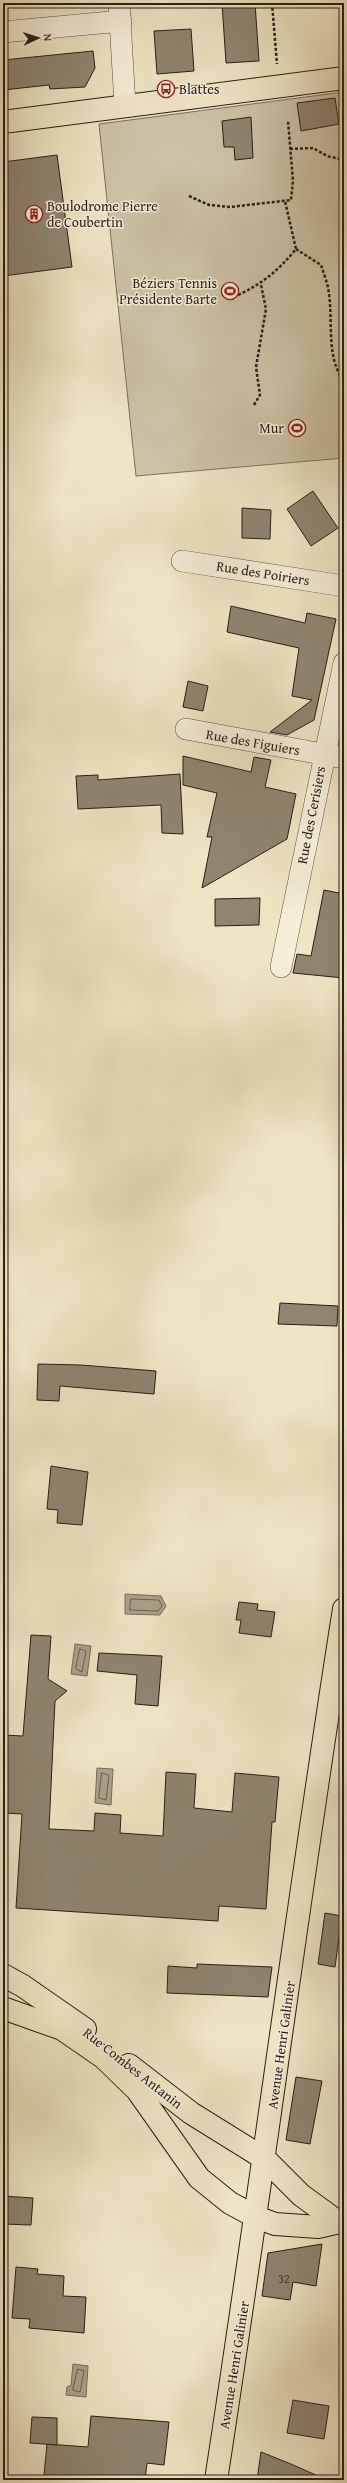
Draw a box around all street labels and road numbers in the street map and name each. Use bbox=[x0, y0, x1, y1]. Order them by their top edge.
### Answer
street label: Rue des Poiriers bbox=[215, 556, 311, 590]
street label: Rue des Figuiers bbox=[204, 724, 302, 760]
street label: Rue des Cerisiers bbox=[292, 764, 330, 866]
street label: Avenue Henri Galinier bbox=[262, 1979, 300, 2110]
street label: Rue Combes Antanin bbox=[79, 2023, 187, 2113]
street label: Avenue Henri Galinier bbox=[214, 2299, 254, 2431]

